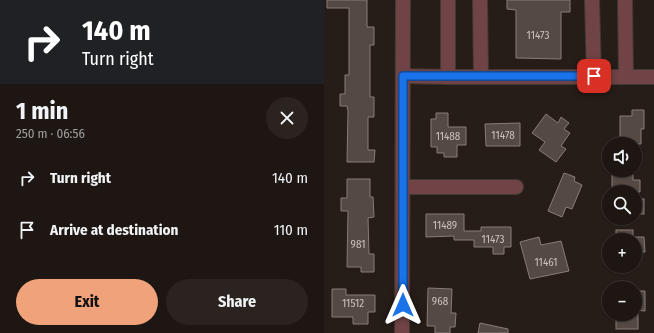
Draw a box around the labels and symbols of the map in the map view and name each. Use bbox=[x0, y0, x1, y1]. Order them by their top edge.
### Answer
house number: 11473 bbox=[527, 29, 549, 42]
pin bbox=[577, 59, 611, 93]
house number: 11478 bbox=[491, 129, 515, 142]
house number: 11488 bbox=[436, 130, 461, 143]
house number: 11489 bbox=[433, 219, 457, 232]
house number: 11473 bbox=[482, 233, 504, 246]
house number: 981 bbox=[351, 238, 365, 251]
house number: 11461 bbox=[534, 256, 558, 269]
position arrow bbox=[382, 284, 424, 326]
house number: 968 bbox=[432, 295, 449, 308]
house number: 11512 bbox=[342, 297, 364, 310]

